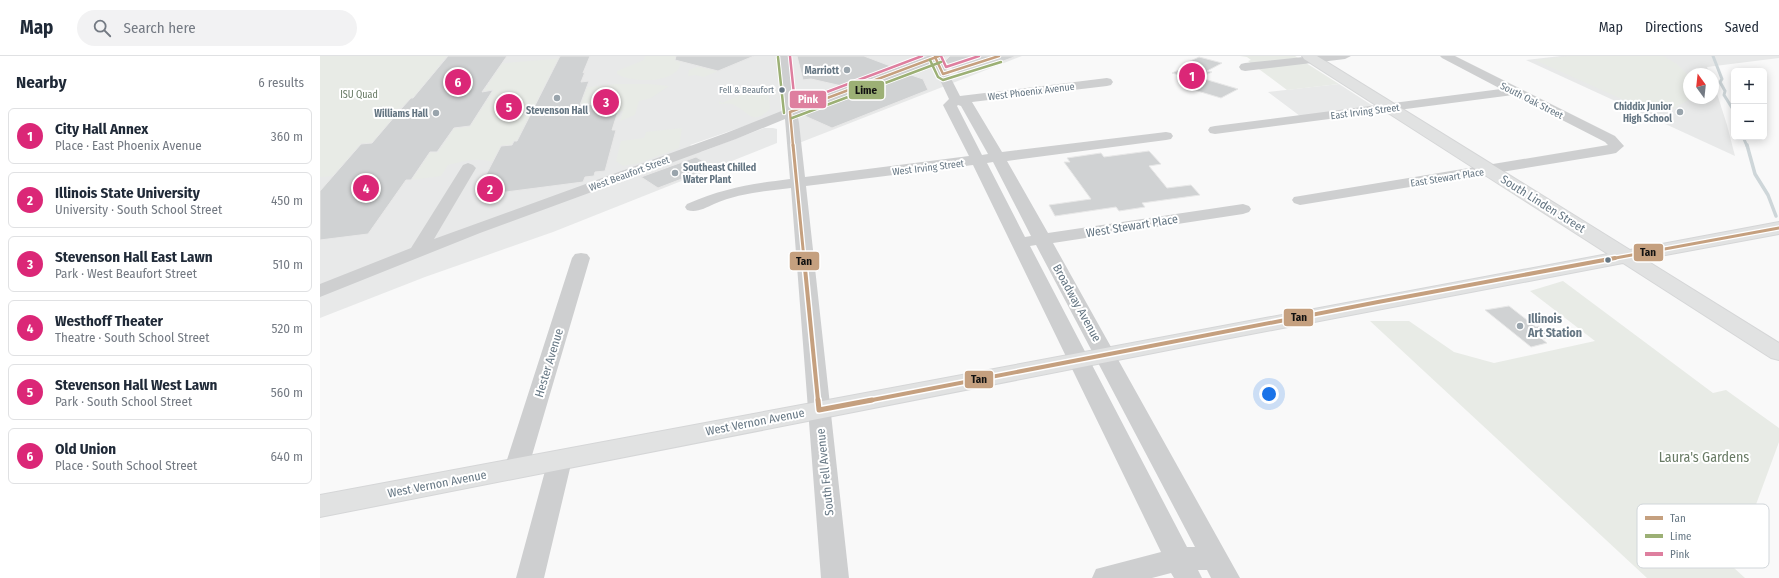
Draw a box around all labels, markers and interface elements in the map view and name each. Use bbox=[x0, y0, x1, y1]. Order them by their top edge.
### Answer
search box bbox=[77, 10, 357, 46]
text: Map bbox=[20, 16, 53, 39]
icon: search bbox=[91, 17, 113, 39]
text: Search here bbox=[123, 19, 196, 37]
text: Map bbox=[1599, 19, 1623, 36]
text: Directions bbox=[1645, 19, 1703, 36]
text: Saved bbox=[1725, 19, 1759, 36]
pin: 1 bbox=[1179, 61, 1205, 91]
place label: Marriott bbox=[805, 65, 839, 77]
marker: Marriott bbox=[842, 65, 852, 75]
pin: 6 bbox=[445, 67, 471, 97]
north arrow bbox=[1683, 68, 1719, 104]
map controls bbox=[1731, 68, 1767, 140]
button: + bbox=[1731, 68, 1767, 104]
text: Nearby bbox=[16, 72, 67, 93]
text: 6 results bbox=[258, 75, 304, 90]
line badge: Lime bbox=[848, 80, 885, 100]
street label: South Oak Street bbox=[1498, 80, 1566, 122]
street label: West Phoenix Avenue bbox=[987, 81, 1075, 103]
text: Lime bbox=[855, 84, 877, 97]
place label: Fell & Beaufort bbox=[719, 85, 774, 95]
marker: Fell & Beaufort bbox=[777, 85, 787, 95]
pin: 3 bbox=[593, 87, 619, 117]
park label: ISU Quad bbox=[340, 89, 378, 101]
line badge: Pink bbox=[789, 90, 827, 109]
pin: 5 bbox=[496, 92, 522, 122]
marker: Stevenson Hall bbox=[552, 93, 562, 103]
text: Pink bbox=[798, 93, 818, 106]
place label: Chiddix Junior High School bbox=[1614, 101, 1672, 125]
street label: East Irving Street bbox=[1330, 102, 1401, 122]
button: − bbox=[1731, 104, 1767, 140]
place label: Stevenson Hall bbox=[526, 105, 588, 117]
marker: Chiddix Junior High School bbox=[1675, 107, 1685, 117]
place label: Williams Hall bbox=[374, 108, 428, 120]
marker: Williams Hall bbox=[431, 108, 441, 118]
text: City Hall Annex bbox=[55, 120, 148, 138]
text: 1 bbox=[27, 129, 33, 144]
text: 360 m bbox=[271, 129, 303, 144]
text: Place · East Phoenix Avenue bbox=[55, 138, 202, 153]
street label: West Beaufort Street bbox=[588, 154, 672, 194]
street label: West Irving Street bbox=[892, 158, 965, 178]
place label: Southeast Chilled Water Plant bbox=[683, 162, 756, 186]
street label: East Stewart Place bbox=[1409, 166, 1485, 190]
marker: Southeast Chilled Water Plant bbox=[670, 168, 680, 178]
street label: South Linden Street bbox=[1498, 172, 1588, 236]
pin: 4 bbox=[353, 173, 379, 203]
pin: 2 bbox=[477, 174, 503, 204]
text: Illinois State University bbox=[55, 184, 200, 202]
text: 2 bbox=[27, 193, 33, 208]
text: 450 m bbox=[271, 193, 303, 208]
text: University · South School Street bbox=[55, 202, 222, 217]
street label: West Stewart Place bbox=[1085, 212, 1179, 240]
line badge: Tan bbox=[1633, 243, 1664, 262]
text: Tan bbox=[1640, 246, 1656, 259]
text: Stevenson Hall East Lawn bbox=[55, 248, 213, 266]
line badge: Tan bbox=[789, 251, 820, 271]
text: Tan bbox=[796, 255, 812, 268]
unlabelled marker bbox=[1603, 255, 1613, 265]
text: 3 bbox=[27, 257, 33, 272]
text: 510 m bbox=[273, 257, 303, 272]
street label: Broadway Avenue bbox=[1050, 262, 1104, 344]
text: Park · West Beaufort Street bbox=[55, 266, 197, 281]
line badge: Tan bbox=[1283, 308, 1314, 327]
text: Tan bbox=[1291, 311, 1307, 324]
text: Westhoff Theater bbox=[55, 312, 163, 330]
place label: Illinois Art Station bbox=[1527, 312, 1582, 340]
text: 4 bbox=[27, 321, 33, 336]
text: 520 m bbox=[272, 321, 303, 336]
marker: Illinois Art Station bbox=[1515, 321, 1525, 331]
street label: Hester Avenue bbox=[532, 327, 566, 399]
text: Theatre · South School Street bbox=[55, 330, 210, 345]
line badge: Tan bbox=[964, 370, 994, 389]
text: Tan bbox=[971, 373, 987, 386]
text: Stevenson Hall West Lawn bbox=[55, 376, 217, 394]
your location bbox=[1259, 384, 1279, 404]
text: 5 bbox=[27, 385, 33, 400]
text: 560 m bbox=[271, 385, 303, 400]
text: Park · South School Street bbox=[55, 394, 192, 409]
street label: West Vernon Avenue bbox=[704, 406, 806, 438]
street label: South Fell Avenue bbox=[813, 428, 837, 516]
text: Old Union bbox=[55, 440, 116, 458]
text: 6 bbox=[27, 449, 33, 464]
text: 640 m bbox=[270, 449, 303, 464]
park label: Laura's Gardens bbox=[1659, 449, 1749, 466]
text: Place · South School Street bbox=[55, 458, 197, 473]
street label: West Vernon Avenue bbox=[386, 468, 488, 500]
legend bbox=[1637, 504, 1769, 568]
text: Tan bbox=[1670, 512, 1686, 525]
text: Lime bbox=[1670, 530, 1692, 543]
text: Pink bbox=[1670, 548, 1690, 561]

